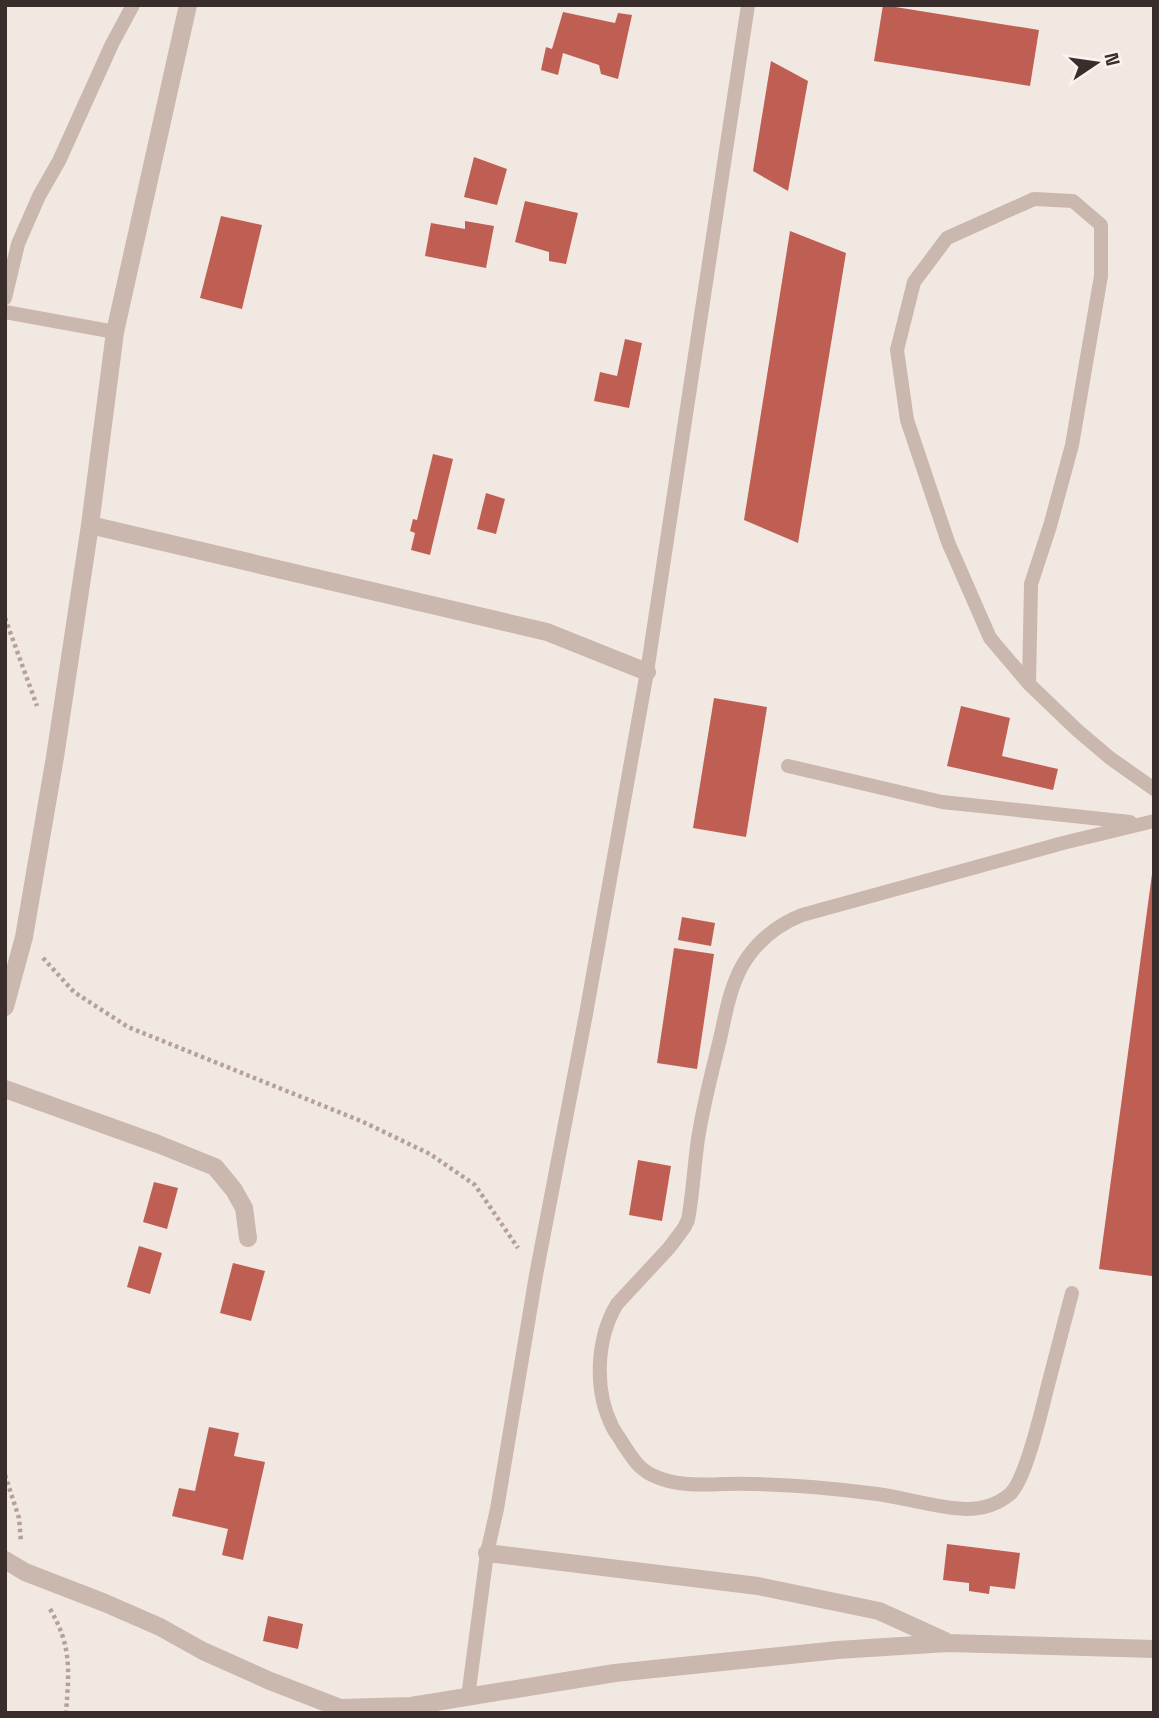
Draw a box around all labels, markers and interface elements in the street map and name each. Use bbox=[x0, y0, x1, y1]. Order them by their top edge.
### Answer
north arrow bbox=[1061, 28, 1131, 98]
text: N bbox=[1098, 50, 1126, 68]

